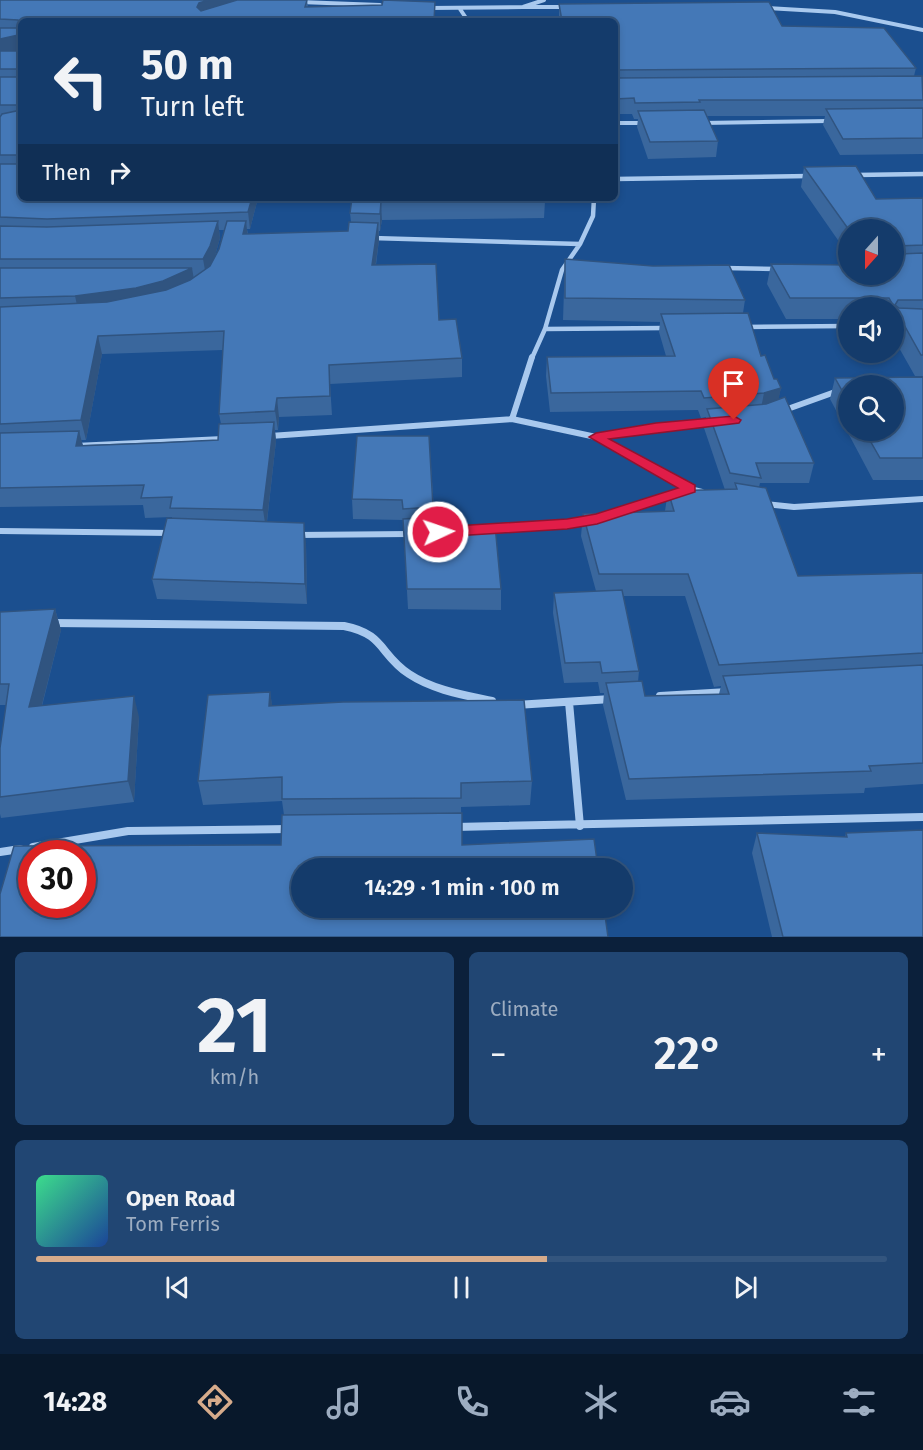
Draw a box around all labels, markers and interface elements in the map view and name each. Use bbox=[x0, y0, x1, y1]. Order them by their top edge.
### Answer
text: 50 m bbox=[141, 40, 234, 90]
icon: left bbox=[42, 42, 120, 120]
text: Turn left bbox=[141, 91, 244, 123]
icon: right bbox=[103, 156, 136, 189]
text: Then bbox=[42, 159, 91, 186]
north arrow bbox=[838, 219, 904, 285]
map controls bbox=[838, 219, 904, 441]
button: sound bbox=[838, 297, 904, 363]
pin bbox=[708, 358, 759, 420]
icon: arrive bbox=[717, 367, 750, 400]
button: search bbox=[838, 375, 904, 441]
position arrow bbox=[406, 500, 470, 564]
speed limit sign: 30 bbox=[18, 840, 96, 918]
text: 14:29 · 1 min · 100 m bbox=[364, 874, 560, 901]
text: 21 bbox=[197, 979, 272, 1073]
text: Climate bbox=[490, 997, 558, 1021]
text: 22° bbox=[654, 1027, 723, 1081]
text: − bbox=[490, 1035, 507, 1075]
text: + bbox=[871, 1035, 887, 1075]
text: km/h bbox=[210, 1065, 259, 1089]
text: Open Road bbox=[126, 1185, 236, 1212]
text: Tom Ferris bbox=[126, 1212, 220, 1236]
icon: previous bbox=[161, 1271, 194, 1304]
icon: pause bbox=[445, 1271, 478, 1304]
icon: next bbox=[729, 1271, 762, 1304]
icon: directions bbox=[194, 1381, 236, 1423]
icon: music bbox=[323, 1381, 365, 1423]
icon: phone bbox=[451, 1381, 493, 1423]
icon: climate bbox=[580, 1381, 622, 1423]
icon: car bbox=[709, 1381, 751, 1423]
icon: filters bbox=[838, 1381, 880, 1423]
text: 14:28 bbox=[43, 1386, 107, 1418]

